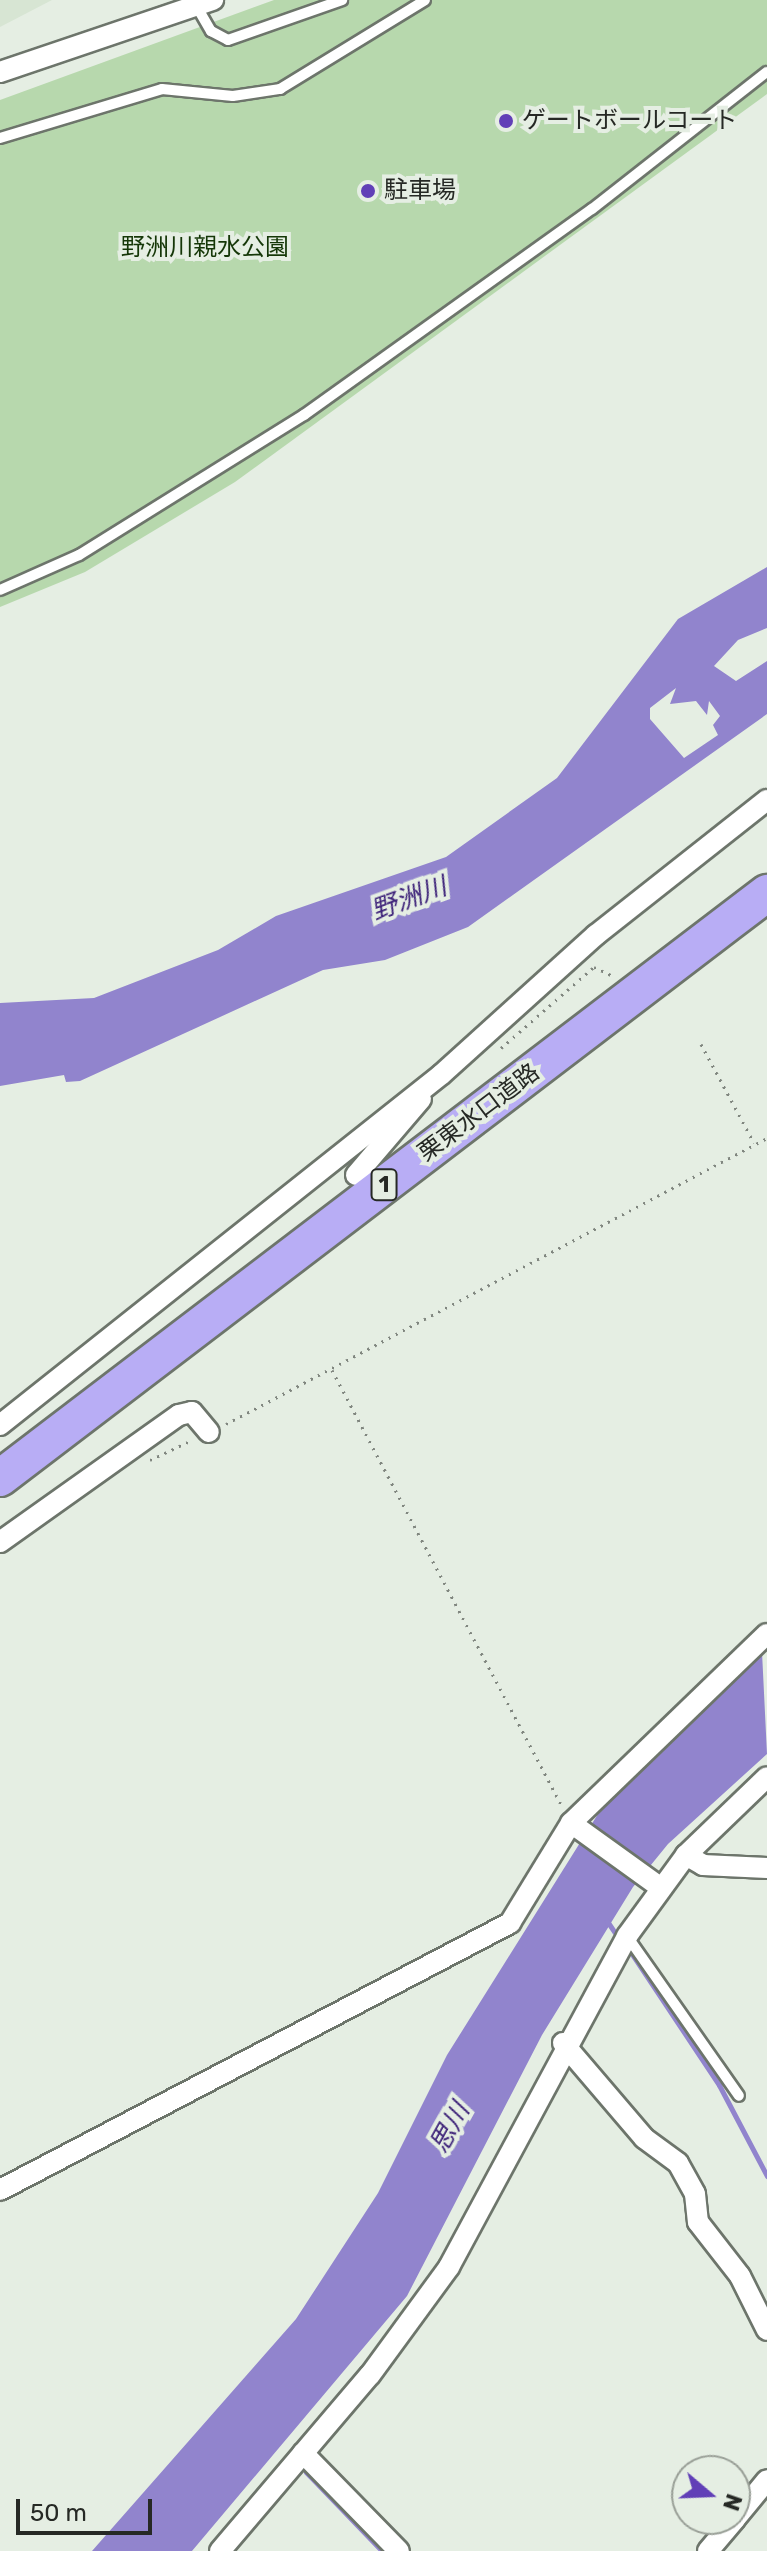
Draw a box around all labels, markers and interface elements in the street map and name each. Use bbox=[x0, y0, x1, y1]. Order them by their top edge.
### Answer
place label: ゲートボールコート bbox=[522, 107, 738, 135]
marker: ゲートボールコート bbox=[497, 112, 515, 130]
place label: 駐車場 bbox=[384, 177, 456, 205]
marker: 駐車場 bbox=[359, 182, 377, 200]
park label: 野洲川親水公園 bbox=[121, 234, 289, 262]
water label: 野洲川 bbox=[367, 871, 451, 927]
street label: 栗東水口道路 bbox=[413, 1058, 545, 1168]
road number: 1 bbox=[370, 1167, 398, 1203]
water label: 思川 bbox=[424, 2098, 476, 2158]
north arrow bbox=[671, 2455, 751, 2535]
scale bar bbox=[20, 2483, 156, 2533]
text: N bbox=[717, 2490, 748, 2514]
text: 50 m bbox=[30, 2499, 87, 2527]

